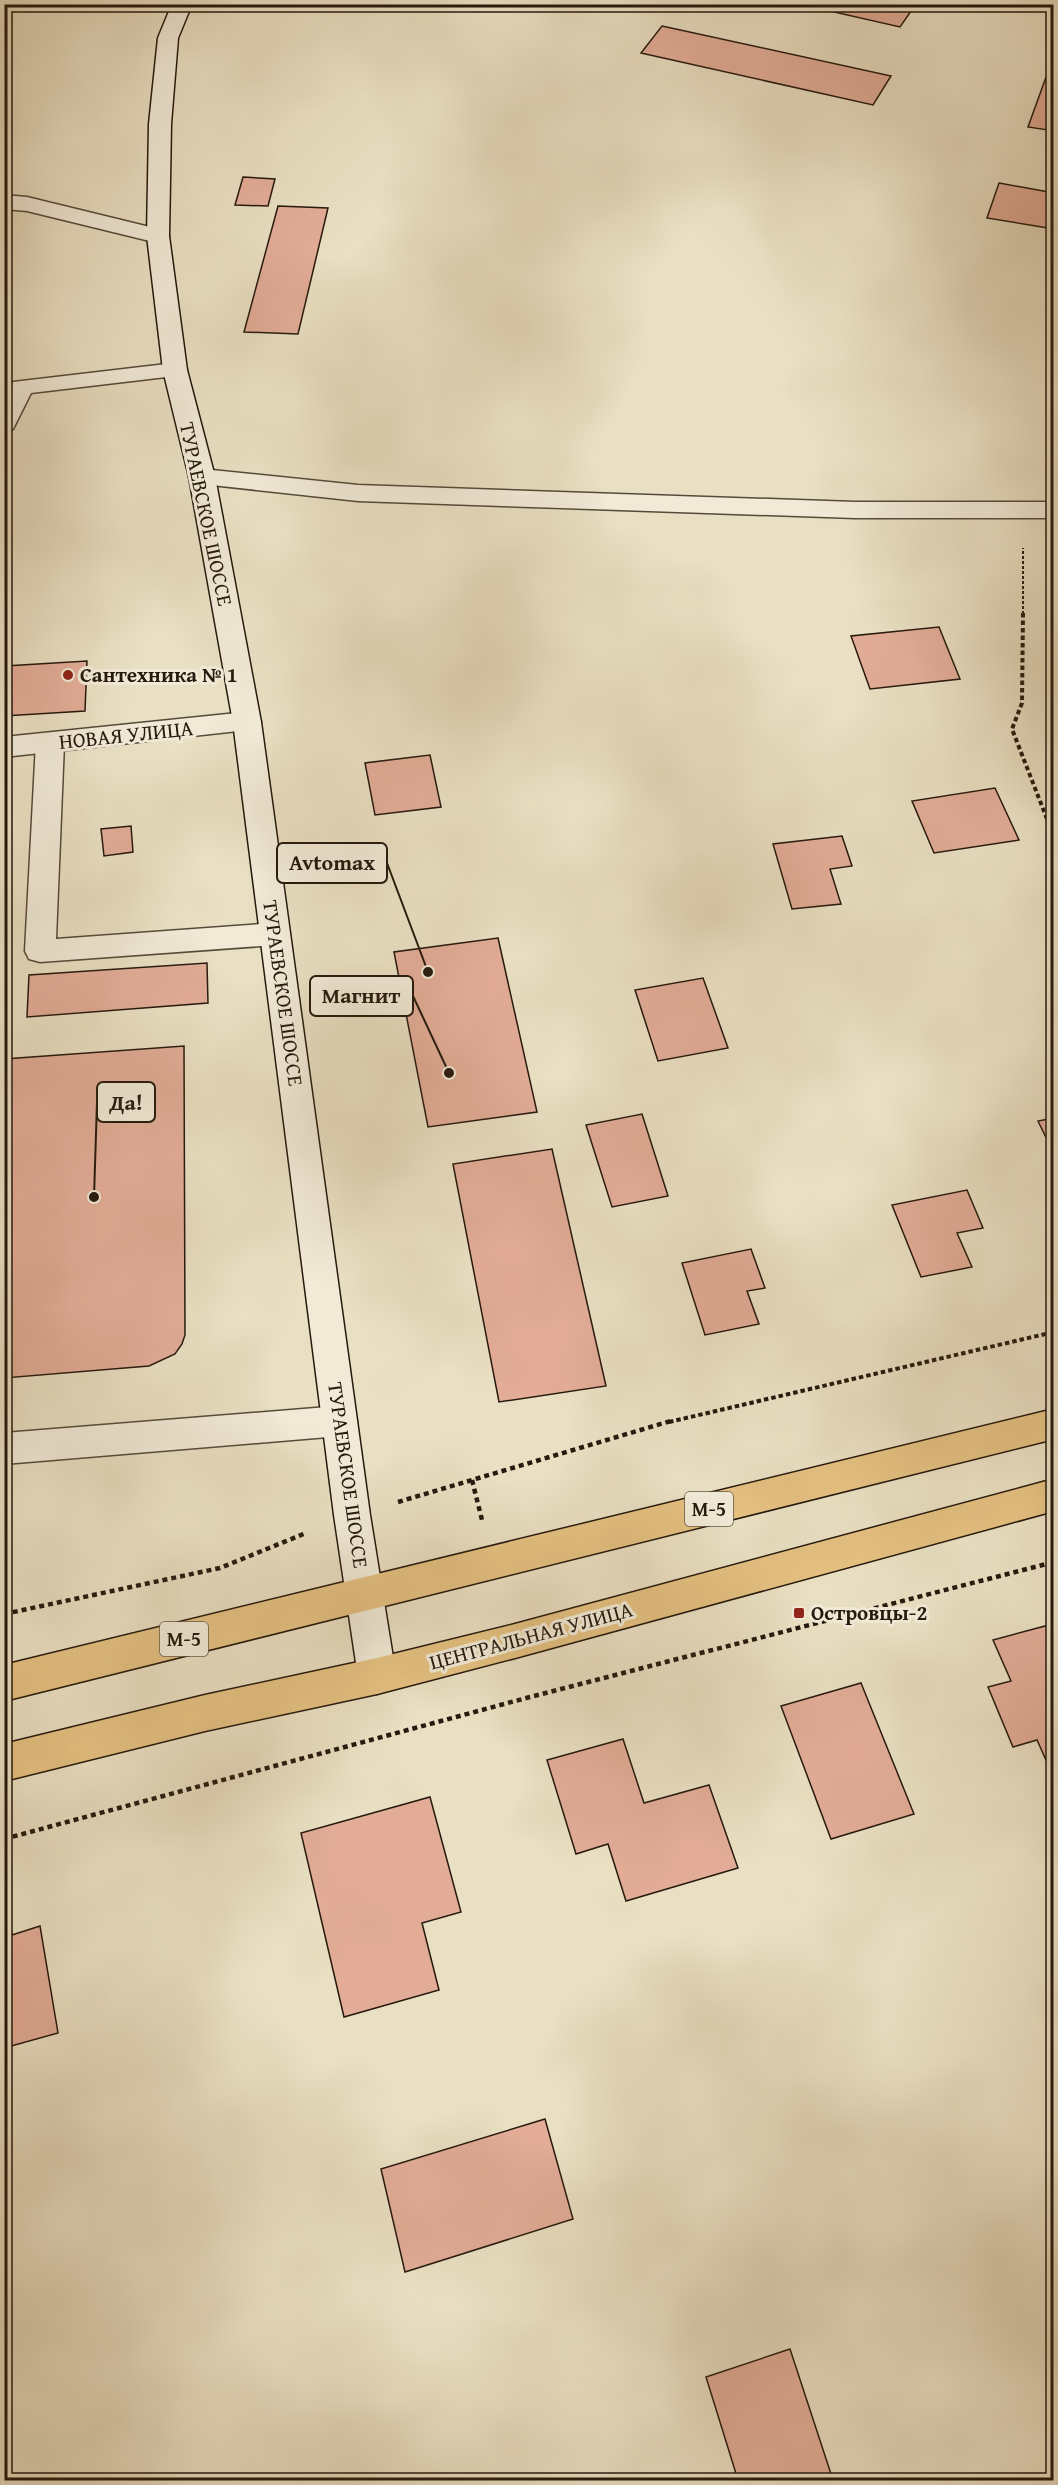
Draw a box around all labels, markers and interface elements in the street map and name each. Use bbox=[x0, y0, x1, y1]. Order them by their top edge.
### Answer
street label: ТУРАЕВСКОЕ ШОССЕ bbox=[172, 419, 241, 609]
place label: Сантехника № 1 bbox=[80, 659, 238, 690]
marker: Сантехника № 1 bbox=[61, 668, 75, 682]
street label: НОВАЯ УЛИЦА bbox=[57, 712, 195, 757]
callout: Avtomax bbox=[277, 843, 387, 883]
text: Avtomax bbox=[289, 846, 375, 878]
street label: ТУРАЕВСКОЕ ШОССЕ bbox=[255, 898, 312, 1088]
callout: Магнит bbox=[310, 976, 413, 1016]
text: Магнит bbox=[322, 979, 401, 1011]
callout: Да! bbox=[97, 1082, 155, 1122]
text: Да! bbox=[108, 1086, 143, 1118]
street label: ТУРАЕВСКОЕ ШОССЕ bbox=[320, 1380, 377, 1570]
road number: М-5 bbox=[685, 1492, 733, 1526]
street label: ЦЕНТРАЛЬНАЯ УЛИЦА bbox=[426, 1593, 636, 1678]
place label: Островцы-2 bbox=[811, 1597, 927, 1628]
marker: Островцы-2 bbox=[792, 1606, 806, 1620]
road number: М-5 bbox=[160, 1622, 208, 1656]

